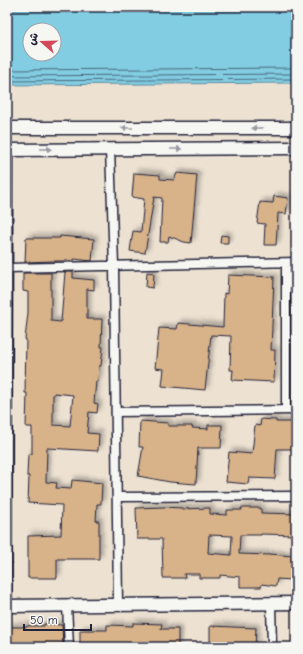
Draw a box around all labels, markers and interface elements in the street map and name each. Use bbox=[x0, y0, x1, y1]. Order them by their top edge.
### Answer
north arrow bbox=[22, 22, 62, 62]
text: ش bbox=[25, 31, 41, 47]
one-way arrow bbox=[120, 125, 133, 131]
one-way arrow bbox=[250, 125, 263, 131]
one-way arrow bbox=[40, 146, 53, 152]
one-way arrow bbox=[170, 146, 183, 152]
scale bar bbox=[24, 606, 91, 632]
text: 50 m bbox=[30, 613, 58, 627]

